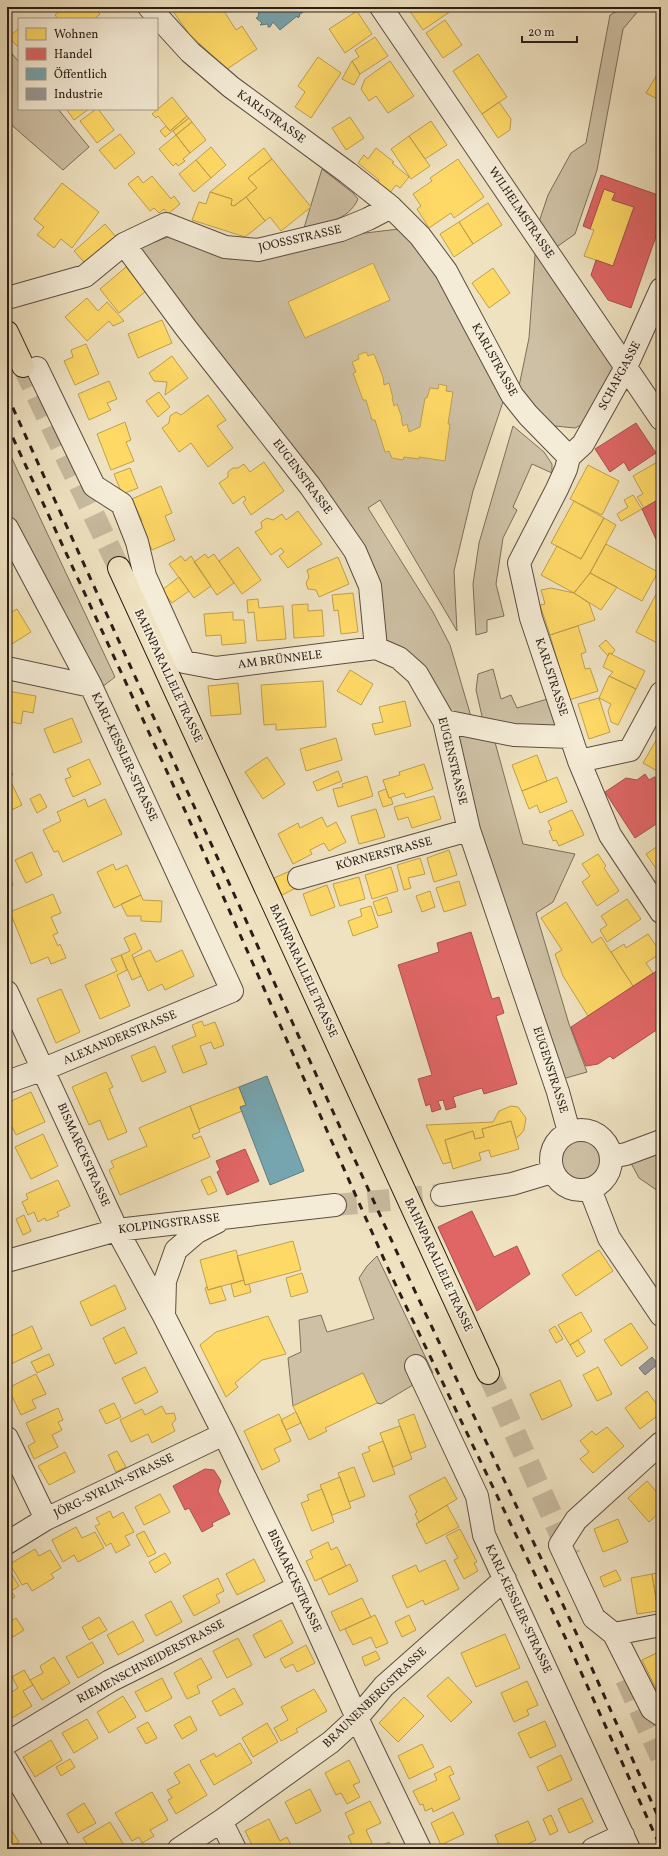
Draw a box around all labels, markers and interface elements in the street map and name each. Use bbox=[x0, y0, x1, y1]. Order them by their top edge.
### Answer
legend bbox=[18, 18, 158, 110]
scale bar bbox=[522, 18, 577, 44]
text: 20 m bbox=[528, 25, 555, 41]
text: Wohnen bbox=[54, 27, 99, 43]
text: Handel bbox=[54, 47, 93, 63]
text: Öffentlich bbox=[54, 66, 107, 83]
text: Industrie bbox=[54, 87, 103, 103]
street label: KARLSTRASSE bbox=[233, 87, 309, 147]
street label: WILHELMSTRASSE bbox=[484, 164, 558, 262]
street label: JOOSSSTRASSE bbox=[257, 222, 343, 256]
street label: KARLSTRASSE bbox=[467, 320, 521, 400]
street label: SCHAFGASSE bbox=[595, 339, 645, 413]
street label: EUGENSTRASSE bbox=[268, 436, 336, 518]
street label: BAHNPARALLELE TRASSE bbox=[130, 607, 206, 745]
street label: KARLSTRASSE bbox=[531, 636, 571, 718]
street label: AM BRÜNNELE bbox=[237, 646, 323, 673]
street label: KARL-KESSLER-STRASSE bbox=[87, 690, 161, 824]
street label: EUGENSTRASSE bbox=[433, 715, 471, 807]
street label: KÖRNERSTRASSE bbox=[334, 832, 434, 875]
street label: BAHNPARALLELE TRASSE bbox=[265, 902, 341, 1040]
street label: ALEXANDERSTRASSE bbox=[61, 1007, 179, 1069]
street label: EUGENSTRASSE bbox=[528, 1025, 572, 1115]
street label: BISMARCKSTRASSE bbox=[53, 1101, 113, 1209]
street label: BAHNPARALLELE TRASSE bbox=[400, 1196, 476, 1334]
street label: KOLPINGSTRASSE bbox=[117, 1210, 221, 1238]
street label: JÖRG-SYRLIN-STRASSE bbox=[51, 1449, 177, 1522]
street label: BISMARCKSTRASSE bbox=[263, 1527, 325, 1635]
street label: KARL-KESSLER-STRASSE bbox=[481, 1542, 555, 1676]
street label: RIEMENSCHNEIDERSTRASSE bbox=[74, 1616, 228, 1708]
street label: BRAUNENBERGSTRASSE bbox=[320, 1644, 430, 1752]

